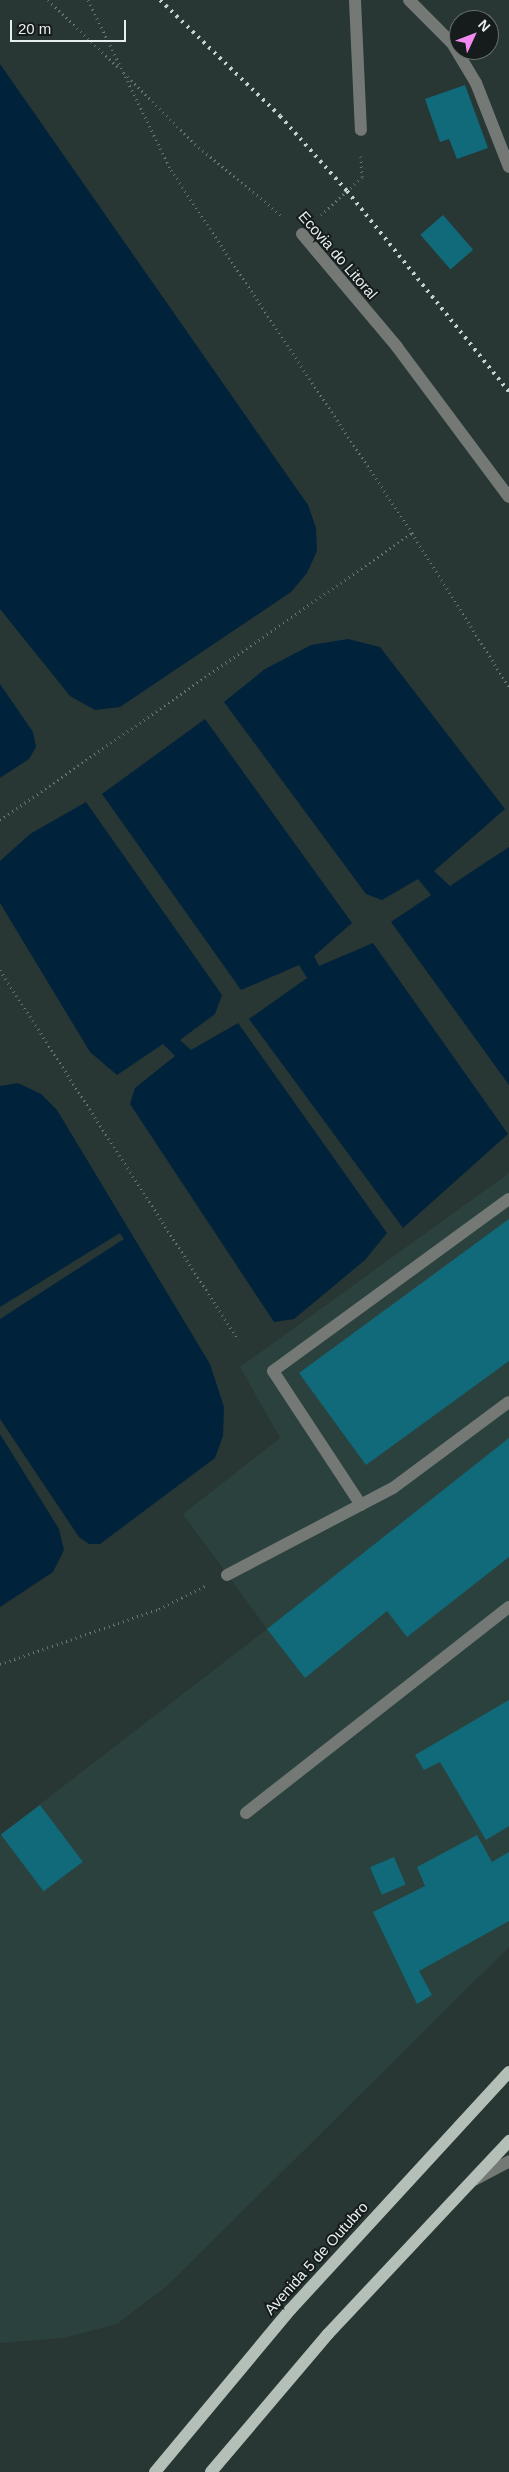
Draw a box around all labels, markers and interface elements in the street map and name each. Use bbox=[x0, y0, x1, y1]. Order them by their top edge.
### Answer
scale bar bbox=[12, 10, 129, 42]
north arrow bbox=[449, 10, 499, 60]
text: N bbox=[475, 16, 494, 35]
text: 20 m bbox=[18, 20, 51, 37]
street label: Ecovia do Litoral bbox=[295, 207, 381, 303]
street label: Avenida 5 de Outubro bbox=[261, 2198, 371, 2318]

